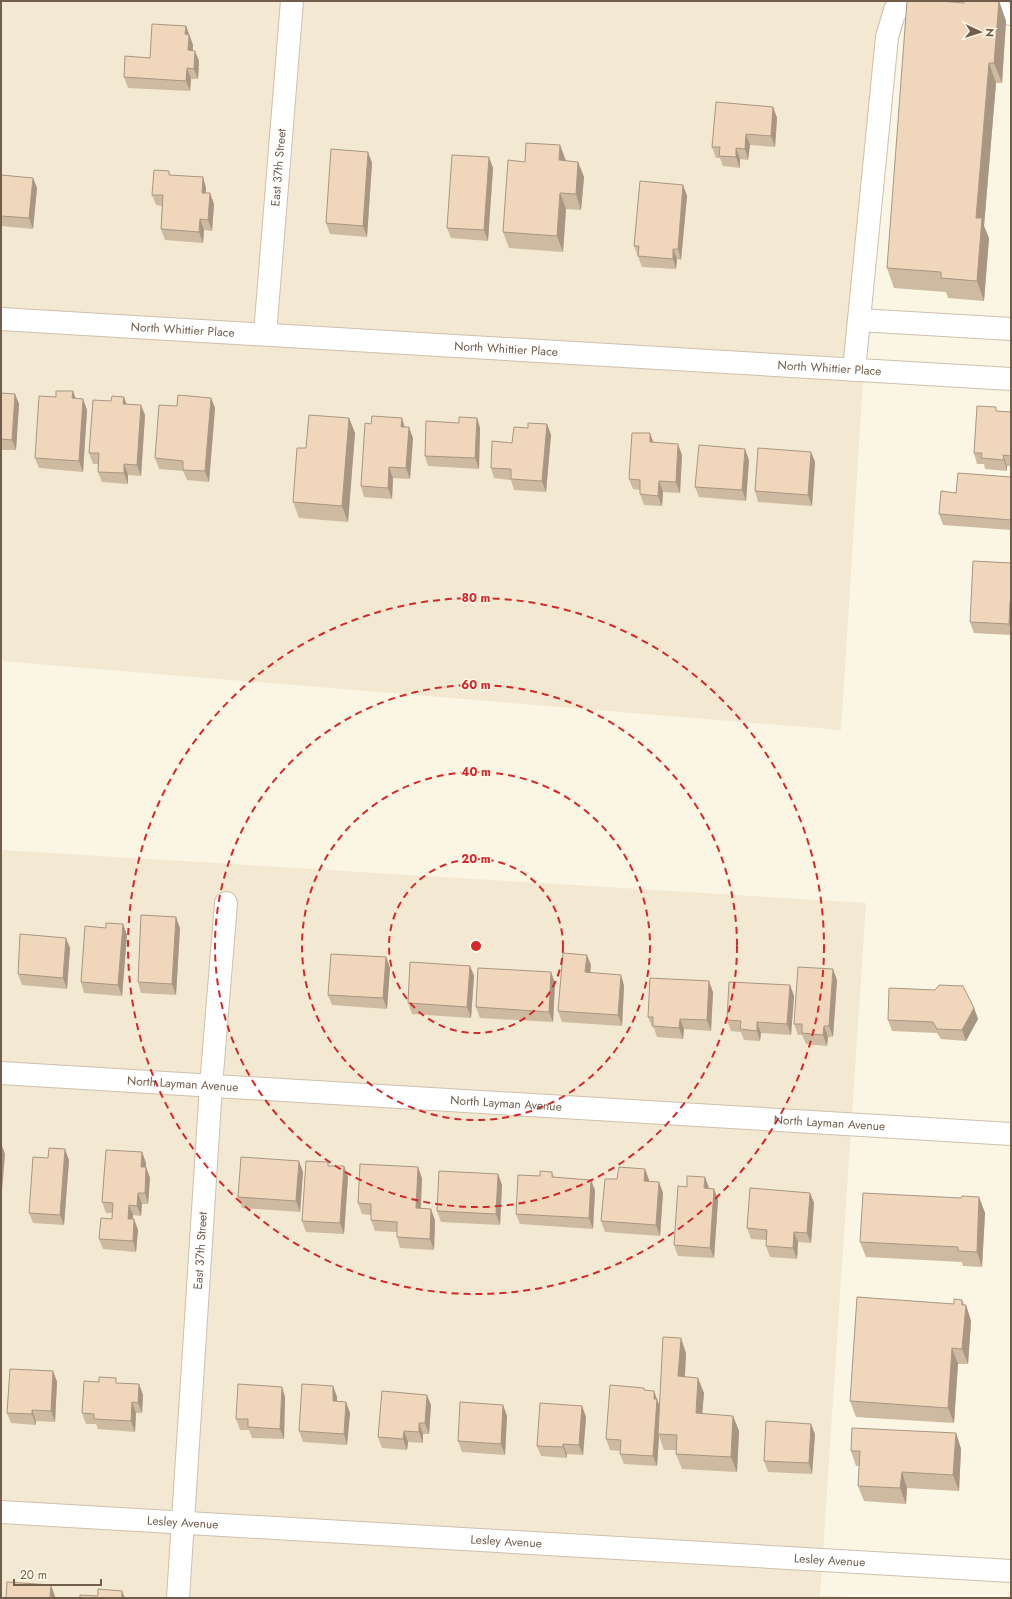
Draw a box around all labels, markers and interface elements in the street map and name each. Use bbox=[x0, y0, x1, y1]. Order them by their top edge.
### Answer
north arrow bbox=[960, 12, 1000, 52]
text: N bbox=[982, 28, 998, 38]
street label: East 37th Street bbox=[266, 128, 291, 207]
street label: North Whittier Place bbox=[130, 318, 235, 342]
street label: North Whittier Place bbox=[454, 337, 559, 361]
street label: North Whittier Place bbox=[777, 356, 882, 380]
text: 80 m bbox=[462, 589, 491, 607]
text: 60 m bbox=[461, 676, 491, 694]
text: 40 m bbox=[461, 763, 491, 781]
text: 20 m bbox=[461, 850, 491, 868]
centre of rings bbox=[469, 939, 483, 953]
street label: North Layman Avenue bbox=[126, 1072, 239, 1096]
street label: North Layman Avenue bbox=[450, 1091, 562, 1116]
street label: North Layman Avenue bbox=[773, 1111, 886, 1135]
street label: East 37th Street bbox=[189, 1211, 212, 1290]
street label: Lesley Avenue bbox=[146, 1512, 219, 1534]
street label: Lesley Avenue bbox=[470, 1530, 542, 1553]
street label: Lesley Avenue bbox=[793, 1549, 866, 1571]
scale bar bbox=[14, 1561, 101, 1587]
text: 20 m bbox=[20, 1566, 47, 1584]

